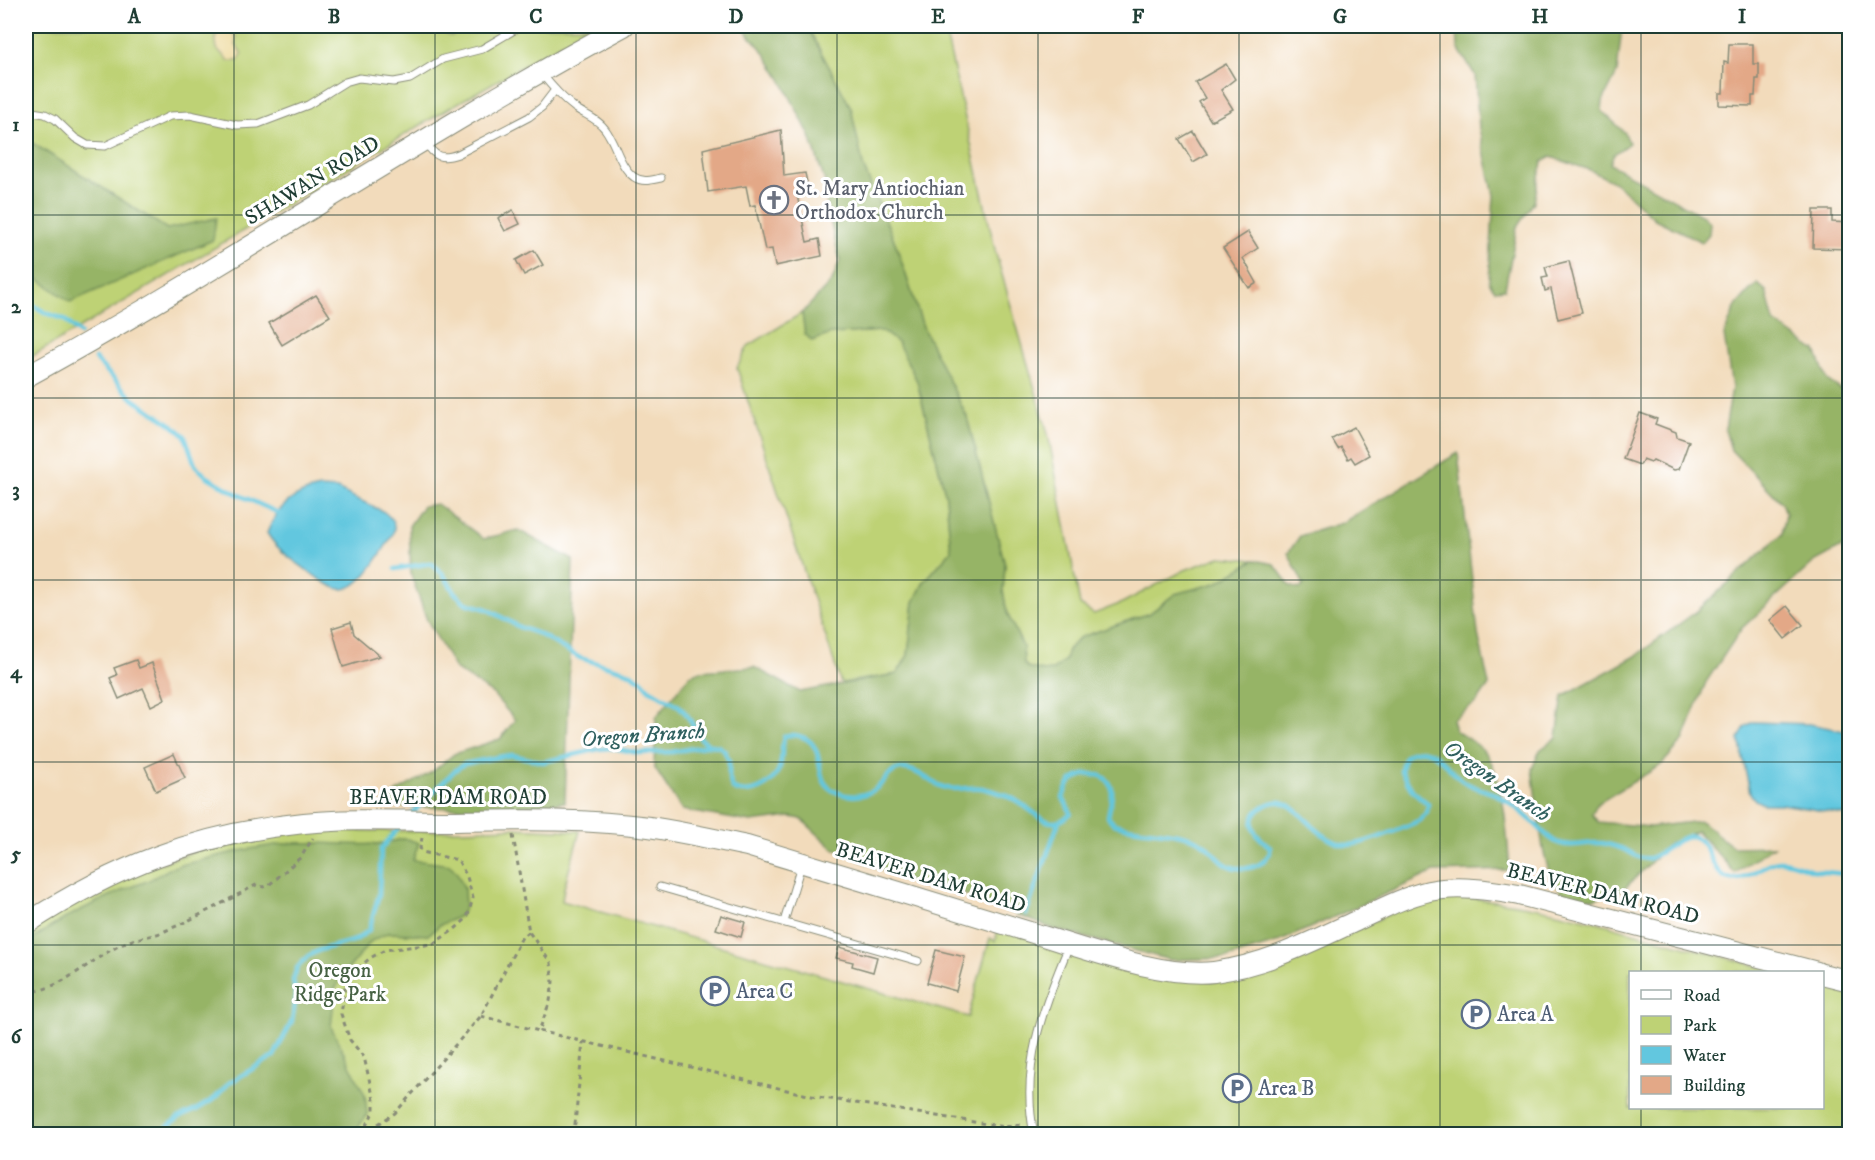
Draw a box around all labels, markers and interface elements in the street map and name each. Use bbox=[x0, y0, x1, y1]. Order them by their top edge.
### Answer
text: A bbox=[127, 5, 142, 30]
text: B bbox=[328, 5, 340, 30]
text: C bbox=[529, 5, 543, 30]
text: D bbox=[729, 5, 744, 30]
text: E bbox=[931, 5, 945, 30]
text: F bbox=[1132, 5, 1145, 30]
text: G bbox=[1333, 5, 1347, 30]
text: H bbox=[1532, 5, 1549, 30]
text: I bbox=[1738, 5, 1746, 30]
text: 1 bbox=[12, 113, 20, 138]
street label: SHAWAN ROAD bbox=[240, 130, 385, 231]
place label: St. Mary Antiochian Orthodox Church bbox=[795, 176, 965, 226]
church icon: St. Mary Antiochian Orthodox Church bbox=[758, 184, 790, 216]
text: 2 bbox=[11, 295, 22, 320]
text: 3 bbox=[12, 478, 20, 503]
text: 4 bbox=[10, 660, 23, 685]
water label: Oregon Branch bbox=[580, 718, 706, 753]
water label: Oregon Branch bbox=[1439, 735, 1556, 828]
street label: BEAVER DAM ROAD bbox=[349, 785, 547, 811]
street label: BEAVER DAM ROAD bbox=[832, 837, 1029, 919]
text: 5 bbox=[10, 842, 21, 867]
street label: BEAVER DAM ROAD bbox=[1504, 857, 1702, 930]
park label: Oregon Ridge Park bbox=[294, 958, 387, 1008]
legend bbox=[1629, 971, 1824, 1109]
parking icon: Area C bbox=[699, 975, 731, 1007]
place label: Area C bbox=[736, 979, 793, 1005]
text: Road bbox=[1683, 985, 1720, 1007]
parking icon: Area A bbox=[1460, 998, 1492, 1030]
place label: Area A bbox=[1497, 1002, 1554, 1028]
text: Park bbox=[1683, 1015, 1717, 1037]
text: 6 bbox=[11, 1025, 23, 1050]
text: Water bbox=[1682, 1045, 1726, 1067]
parking icon: Area B bbox=[1221, 1072, 1253, 1104]
text: Building bbox=[1683, 1075, 1745, 1097]
place label: Area B bbox=[1258, 1076, 1315, 1102]

